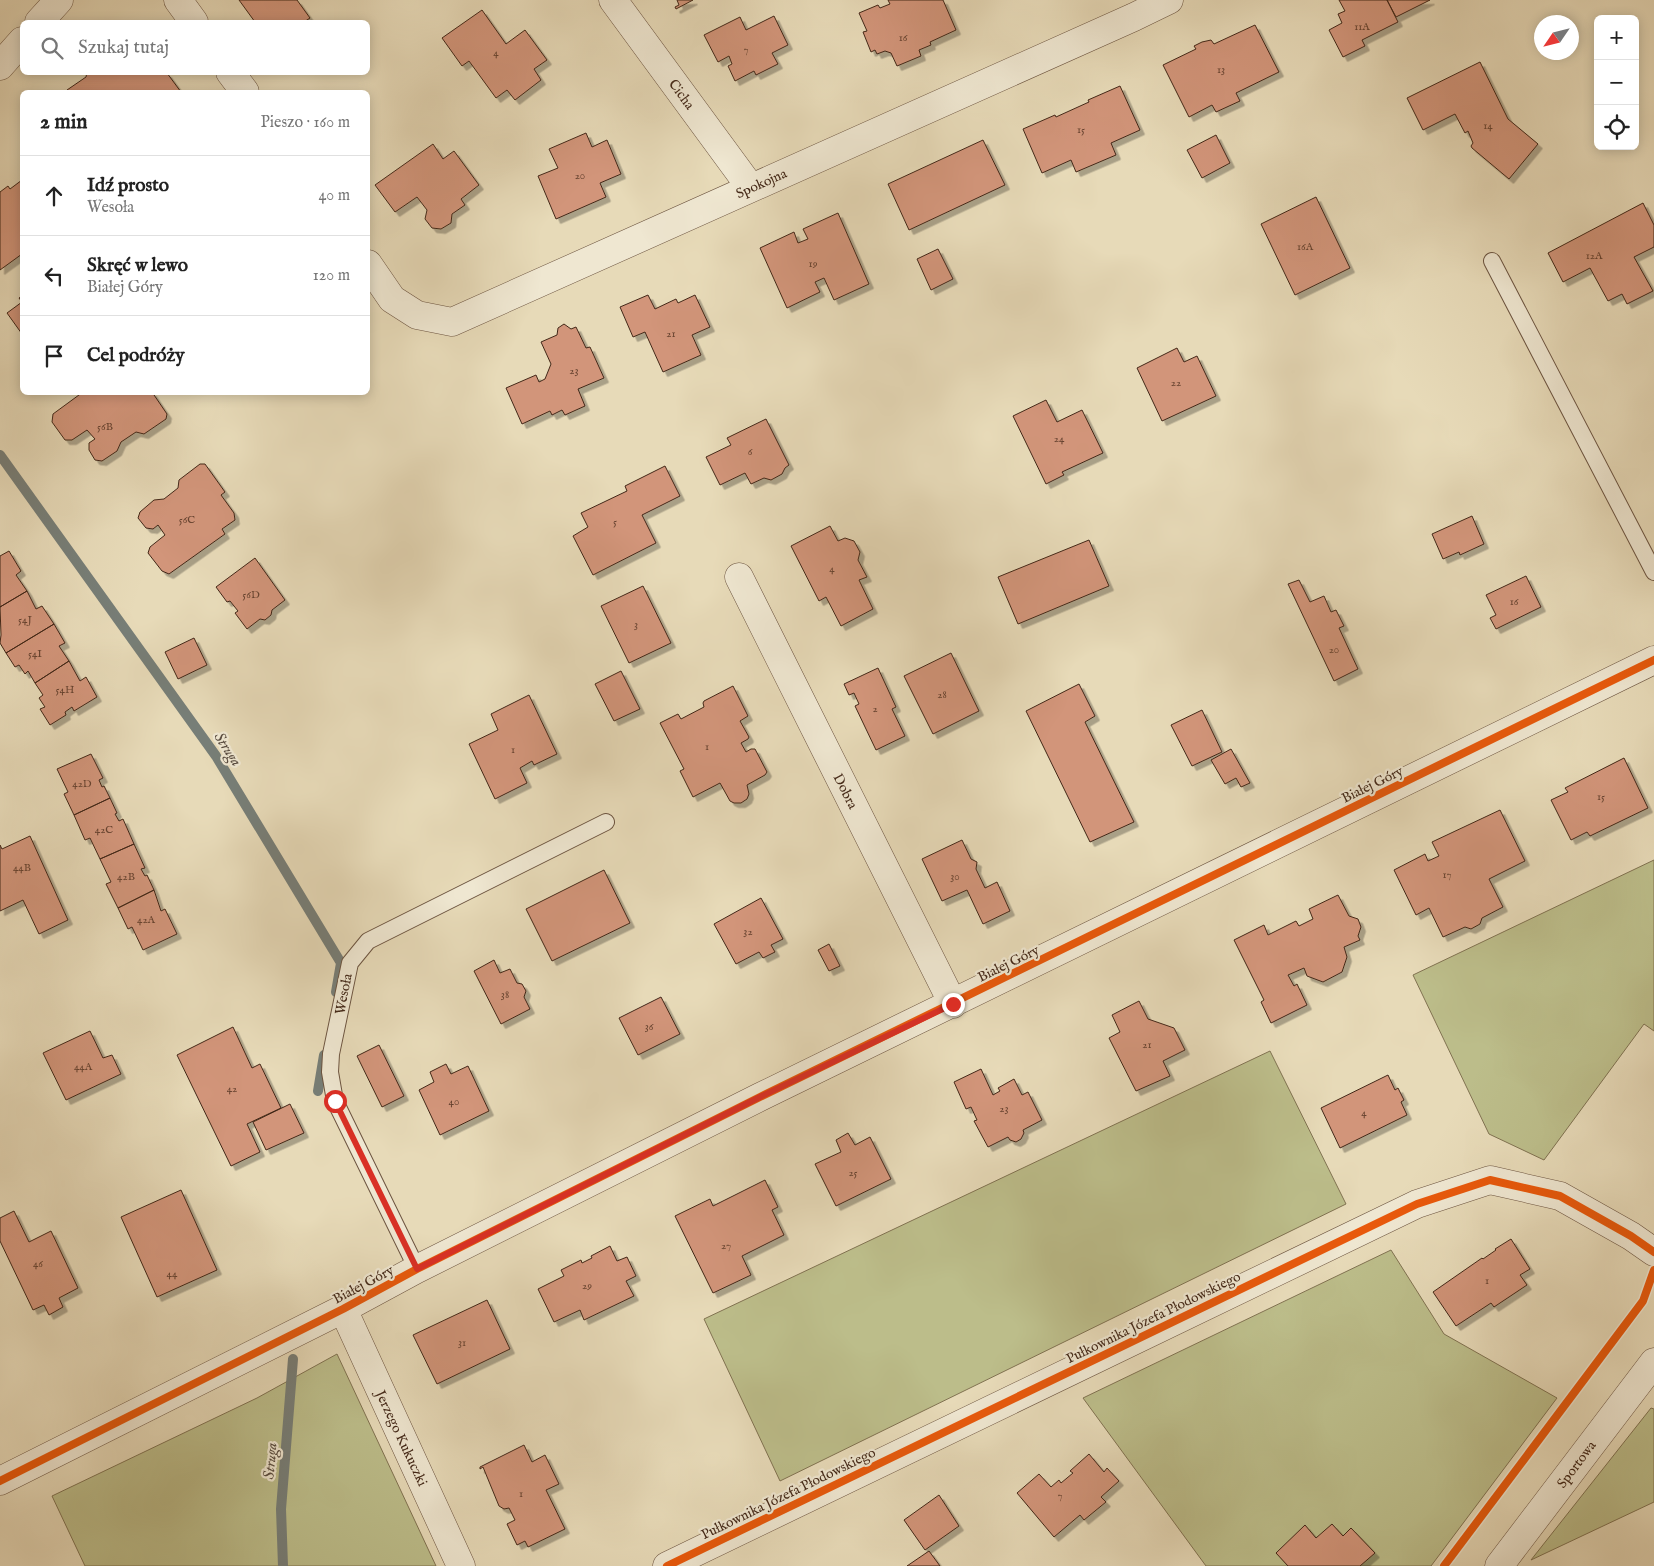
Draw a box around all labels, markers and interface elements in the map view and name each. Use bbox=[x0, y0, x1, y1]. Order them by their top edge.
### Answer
north arrow bbox=[1534, 15, 1579, 60]
map controls bbox=[1594, 15, 1639, 150]
button: + bbox=[1594, 15, 1639, 60]
search box bbox=[20, 20, 370, 75]
house number: 11A bbox=[1354, 20, 1370, 34]
house number: 16 bbox=[899, 31, 908, 45]
icon: search bbox=[38, 34, 66, 62]
text: Szukaj tutaj bbox=[78, 36, 169, 60]
house number: 7 bbox=[743, 43, 749, 57]
house number: 4 bbox=[493, 46, 499, 60]
button: − bbox=[1594, 60, 1639, 105]
house number: 13 bbox=[1217, 63, 1225, 77]
street label: Cicha bbox=[664, 76, 699, 114]
button: locate bbox=[1594, 105, 1639, 150]
text: 2 min bbox=[40, 109, 87, 136]
text: Pieszo · 160 m bbox=[261, 113, 350, 133]
house number: 14 bbox=[1483, 119, 1493, 133]
house number: 15 bbox=[1077, 123, 1085, 137]
street label: Spokojna bbox=[733, 164, 791, 203]
house number: 20 bbox=[575, 169, 585, 183]
text: Idź prosto bbox=[87, 174, 169, 198]
icon: ahead bbox=[40, 182, 68, 210]
text: 40 m bbox=[318, 186, 350, 206]
text: Wesoła bbox=[87, 198, 134, 218]
house number: 16A bbox=[1297, 240, 1314, 254]
house number: 12A bbox=[1586, 249, 1603, 263]
text: Skręć w lewo bbox=[87, 254, 188, 278]
house number: 19 bbox=[809, 257, 818, 271]
icon: left bbox=[40, 262, 68, 290]
text: 120 m bbox=[313, 266, 350, 286]
text: Białej Góry bbox=[87, 278, 163, 298]
house number: 21 bbox=[666, 327, 676, 341]
icon: arrive bbox=[40, 342, 68, 370]
text: Cel podróży bbox=[87, 344, 185, 368]
house number: 23 bbox=[569, 364, 579, 378]
house number: 22 bbox=[1171, 376, 1181, 390]
house number: 56B bbox=[97, 420, 113, 434]
house number: 24 bbox=[1054, 432, 1065, 446]
house number: 6 bbox=[748, 445, 753, 459]
house number: 56C bbox=[179, 513, 195, 527]
house number: 5 bbox=[613, 515, 617, 529]
house number: 4 bbox=[829, 562, 835, 576]
house number: 56D bbox=[242, 588, 260, 602]
house number: 16 bbox=[1510, 595, 1519, 609]
house number: 54J bbox=[18, 613, 32, 627]
house number: 3 bbox=[634, 618, 638, 632]
house number: 20 bbox=[1329, 643, 1339, 657]
house number: 54I bbox=[28, 647, 42, 661]
house number: 54H bbox=[56, 683, 75, 697]
house number: 28 bbox=[937, 688, 947, 702]
house number: 2 bbox=[872, 702, 878, 716]
water label: Struga bbox=[209, 729, 246, 771]
house number: 1 bbox=[705, 740, 709, 754]
house number: 1 bbox=[511, 743, 515, 757]
street label: Białej Góry bbox=[1339, 762, 1406, 808]
street label: Dobra bbox=[829, 771, 862, 813]
house number: 42D bbox=[72, 777, 92, 791]
house number: 15 bbox=[1597, 790, 1605, 804]
house number: 42C bbox=[95, 823, 113, 837]
house number: 44B bbox=[13, 861, 31, 875]
house number: 17 bbox=[1442, 868, 1452, 882]
house number: 42B bbox=[117, 870, 135, 884]
house number: 30 bbox=[950, 870, 960, 884]
house number: 42A bbox=[137, 913, 156, 927]
house number: 32 bbox=[743, 925, 753, 939]
street label: Białej Góry bbox=[975, 941, 1042, 987]
street label: Wesoła bbox=[331, 971, 357, 1016]
house number: 38 bbox=[501, 988, 509, 1002]
route end bbox=[942, 993, 965, 1016]
house number: 36 bbox=[645, 1020, 654, 1034]
house number: 21 bbox=[1142, 1038, 1152, 1052]
house number: 44A bbox=[74, 1060, 93, 1074]
house number: 42 bbox=[227, 1082, 237, 1096]
route start bbox=[324, 1090, 347, 1113]
house number: 40 bbox=[449, 1095, 459, 1109]
house number: 23 bbox=[999, 1102, 1009, 1116]
house number: 4 bbox=[1361, 1106, 1367, 1120]
house number: 25 bbox=[848, 1166, 858, 1180]
house number: 27 bbox=[721, 1239, 731, 1253]
house number: 46 bbox=[33, 1257, 43, 1271]
street label: Białej Góry bbox=[330, 1261, 397, 1308]
house number: 44 bbox=[167, 1267, 178, 1281]
street label: Pułkownika Józefa Płodowskiego bbox=[1063, 1268, 1244, 1368]
house number: 1 bbox=[1485, 1274, 1489, 1288]
house number: 29 bbox=[582, 1279, 592, 1293]
house number: 31 bbox=[458, 1336, 466, 1350]
street label: Jerzego Kukuczki bbox=[370, 1386, 431, 1489]
street label: Sportowa bbox=[1553, 1437, 1601, 1492]
water label: Struga bbox=[259, 1442, 283, 1480]
street label: Pułkownika Józefa Płodowskiego bbox=[698, 1444, 879, 1544]
house number: 1 bbox=[519, 1487, 523, 1501]
house number: 7 bbox=[1057, 1489, 1063, 1503]

